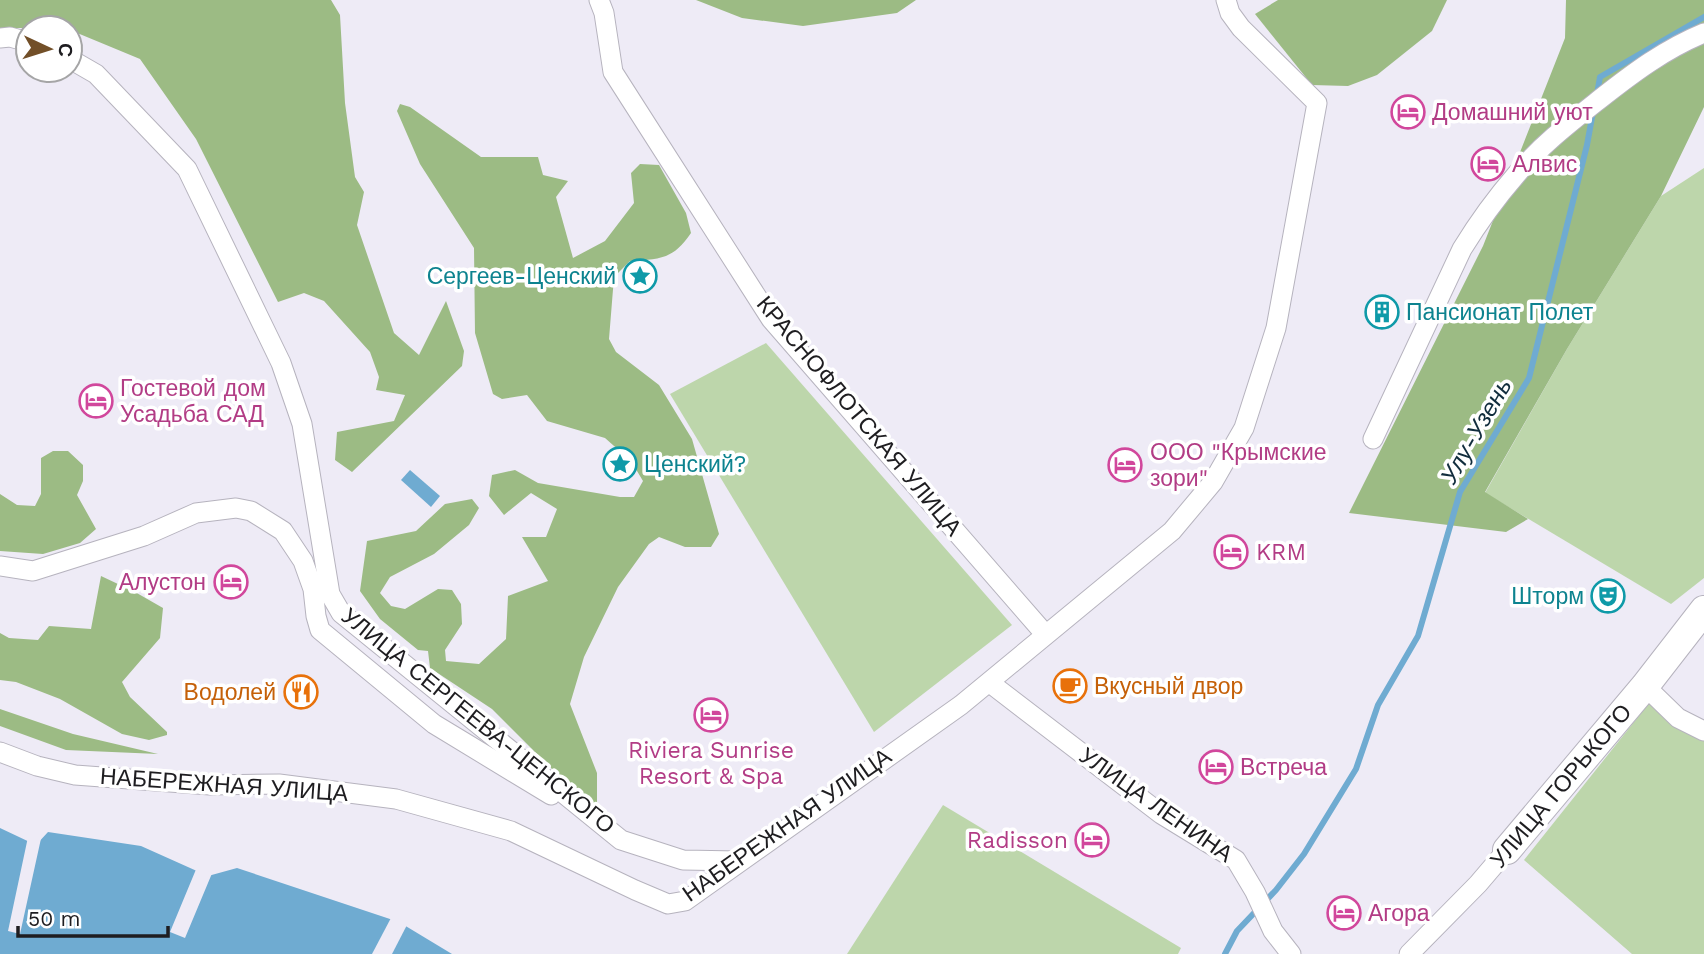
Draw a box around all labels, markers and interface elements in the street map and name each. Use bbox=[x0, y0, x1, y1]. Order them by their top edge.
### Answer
north arrow bbox=[14, 14, 84, 84]
text: С bbox=[53, 42, 77, 58]
hotel icon: Домашний уют bbox=[1389, 93, 1427, 131]
place label: Домашний уют bbox=[1432, 99, 1593, 126]
hotel icon: Алвис bbox=[1469, 145, 1507, 183]
place label: Алвис bbox=[1512, 151, 1577, 178]
place icon: Сергеев-Ценский bbox=[621, 257, 659, 295]
place label: Сергеев-Ценский bbox=[427, 263, 616, 290]
street label: КРАСНОФЛОТСКАЯ УЛИЦА bbox=[751, 291, 968, 542]
building icon: Пансионат Полет bbox=[1363, 293, 1401, 331]
place label: Пансионат Полет bbox=[1406, 299, 1594, 326]
water label: Улу-Узень bbox=[1434, 373, 1517, 490]
place label: Гостевой дом Усадьба САД bbox=[120, 375, 266, 428]
hotel icon: Гостевой дом Усадьба САД bbox=[77, 382, 115, 420]
place label: ООО "Крымские зори" bbox=[1150, 439, 1327, 492]
place icon: Ценский? bbox=[601, 445, 639, 483]
hotel icon: ООО "Крымские зори" bbox=[1106, 446, 1144, 484]
place label: Ценский? bbox=[644, 451, 746, 478]
hotel icon: KRM bbox=[1212, 533, 1250, 571]
place label: KRM bbox=[1256, 539, 1306, 566]
hotel icon: Алустон bbox=[212, 563, 250, 601]
place label: Алустон bbox=[119, 569, 206, 596]
theatre icon: Шторм bbox=[1589, 577, 1627, 615]
place label: Шторм bbox=[1511, 583, 1584, 610]
street label: УЛИЦА СЕРГЕЕВА-ЦЕНСКОГО bbox=[336, 602, 620, 840]
cafe icon: Вкусный двор bbox=[1051, 667, 1089, 705]
restaurant icon: Водолей bbox=[282, 673, 320, 711]
place label: Вкусный двор bbox=[1094, 673, 1243, 700]
place label: Водолей bbox=[184, 679, 276, 706]
hotel icon: Riviera Sunrise Resort & Spa bbox=[692, 696, 730, 734]
street label: УЛИЦА ГОРЬКОГО bbox=[1485, 699, 1637, 873]
place label: Riviera Sunrise Resort & Spa bbox=[628, 737, 794, 790]
street label: НАБЕРЕЖНАЯ УЛИЦА bbox=[677, 742, 897, 907]
street label: УЛИЦА ЛЕНИНА bbox=[1074, 742, 1238, 868]
hotel icon: Встреча bbox=[1197, 748, 1235, 786]
place label: Встреча bbox=[1240, 754, 1327, 781]
street label: НАБЕРЕЖНАЯ УЛИЦА bbox=[99, 763, 350, 807]
hotel icon: Radisson bbox=[1073, 821, 1111, 859]
place label: Radisson bbox=[967, 827, 1068, 854]
scale bar bbox=[18, 894, 168, 938]
hotel icon: Агора bbox=[1325, 894, 1363, 932]
place label: Агора bbox=[1368, 900, 1430, 927]
text: 50 m bbox=[28, 906, 80, 931]

